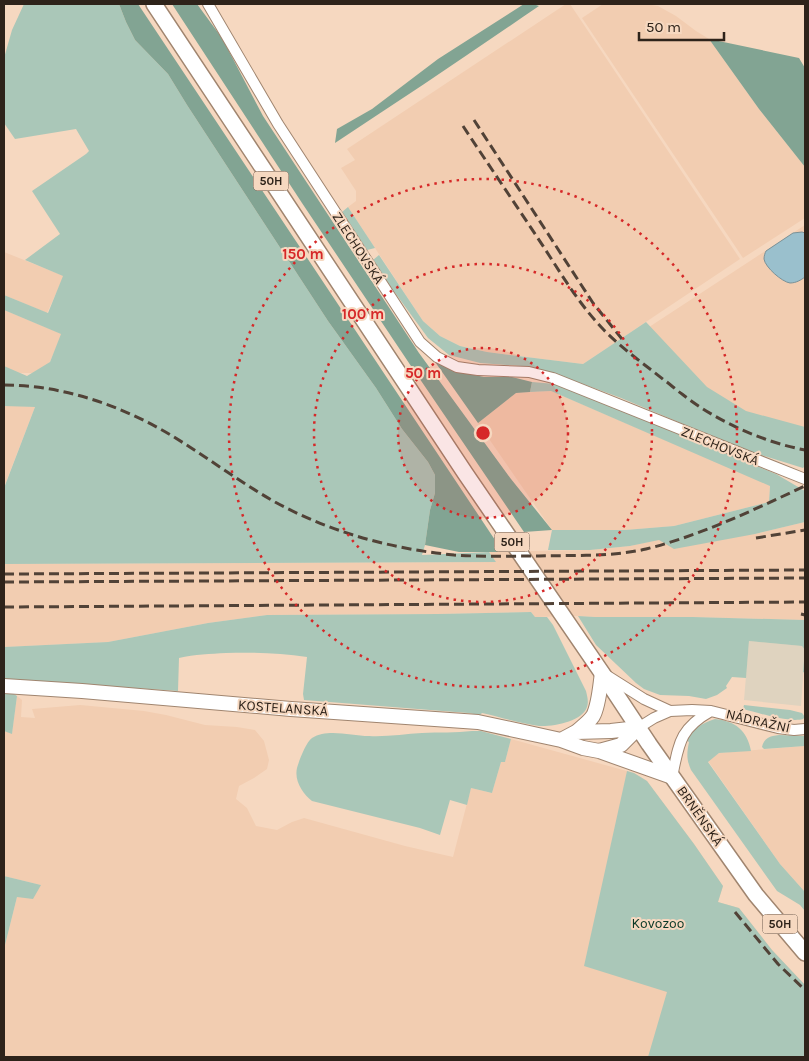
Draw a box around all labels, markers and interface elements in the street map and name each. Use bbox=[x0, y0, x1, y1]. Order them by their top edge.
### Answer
scale bar bbox=[639, 10, 724, 42]
text: 50 m bbox=[646, 18, 681, 36]
road number: 50H bbox=[254, 172, 288, 190]
street label: ZLECHOVSKÁ bbox=[328, 208, 388, 287]
text: 150 m bbox=[282, 245, 324, 263]
text: 100 m bbox=[342, 305, 384, 323]
text: 50 m bbox=[405, 364, 441, 382]
street label: ZLECHOVSKÁ bbox=[679, 422, 762, 469]
centre of rings bbox=[474, 424, 492, 442]
road number: 50H bbox=[494, 532, 530, 552]
street label: KOSTELANSKÁ bbox=[237, 695, 329, 720]
street label: NÁDRAŽNÍ bbox=[724, 704, 793, 737]
street label: BRNĚNSKÁ bbox=[673, 782, 728, 849]
road number: 50H bbox=[762, 914, 798, 934]
park label: Kovozoo bbox=[632, 915, 684, 932]

